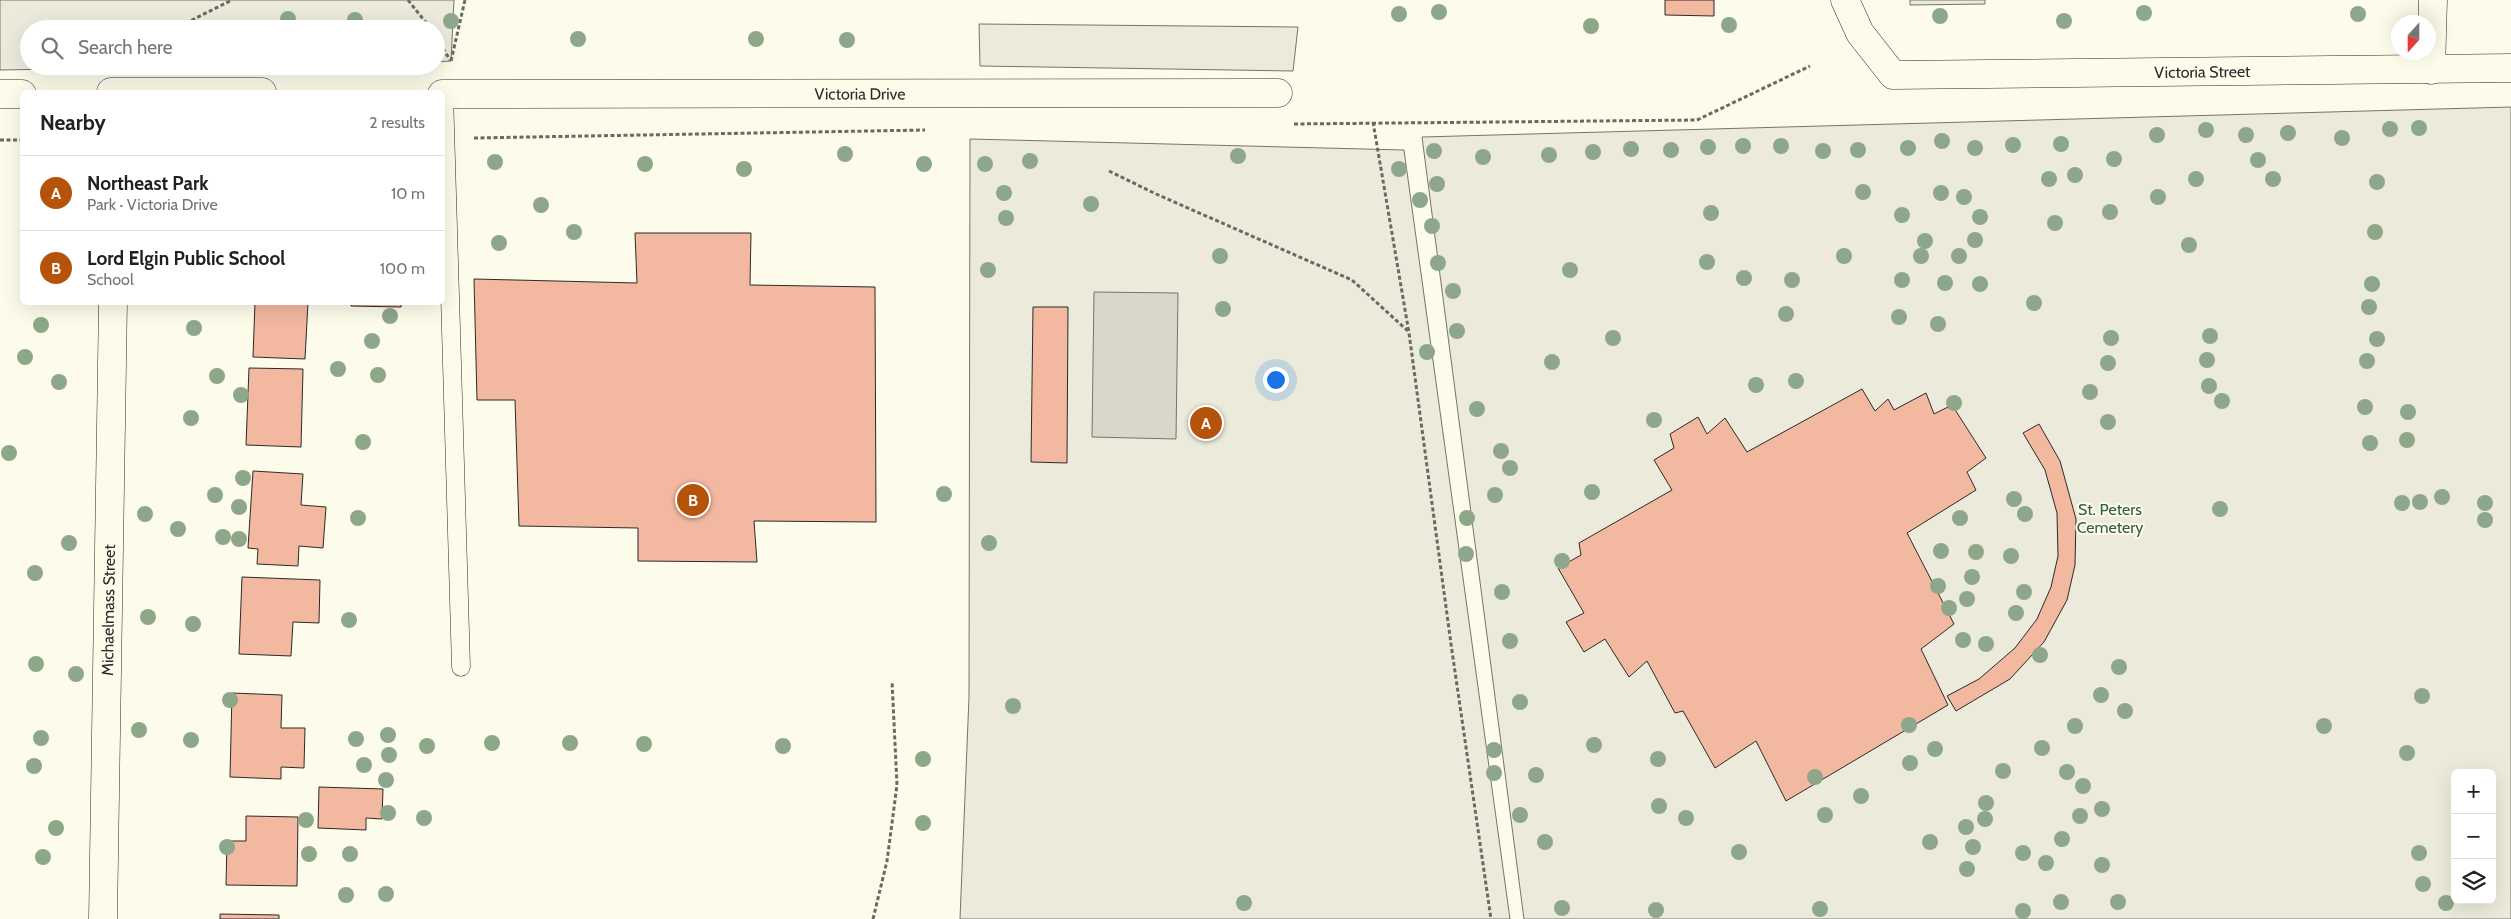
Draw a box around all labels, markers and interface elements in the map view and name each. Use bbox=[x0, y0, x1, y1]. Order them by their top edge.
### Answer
north arrow bbox=[2391, 15, 2436, 60]
search box bbox=[20, 20, 445, 75]
icon: search bbox=[38, 34, 66, 62]
text: Search here bbox=[78, 36, 172, 59]
street label: Victoria Street bbox=[2154, 61, 2251, 82]
street label: Victoria Drive bbox=[814, 84, 906, 103]
text: Nearby bbox=[40, 110, 106, 135]
text: 2 results bbox=[369, 113, 425, 132]
text: Northeast Park bbox=[87, 172, 208, 195]
text: A bbox=[51, 184, 61, 203]
text: 10 m bbox=[391, 184, 425, 203]
text: Park · Victoria Drive bbox=[87, 195, 218, 214]
text: Lord Elgin Public School bbox=[87, 247, 285, 270]
text: B bbox=[51, 259, 61, 278]
text: 100 m bbox=[380, 259, 425, 278]
text: School bbox=[87, 270, 134, 289]
your location bbox=[1263, 367, 1289, 393]
pin: A bbox=[1190, 404, 1222, 442]
pin: B bbox=[677, 481, 709, 519]
park label: St. Peters Cemetery bbox=[2077, 500, 2143, 537]
street label: Michaelmass Street bbox=[97, 543, 119, 676]
map controls bbox=[2451, 769, 2496, 904]
button: + bbox=[2451, 769, 2496, 814]
button: − bbox=[2451, 814, 2496, 859]
button: layers bbox=[2451, 859, 2496, 904]

